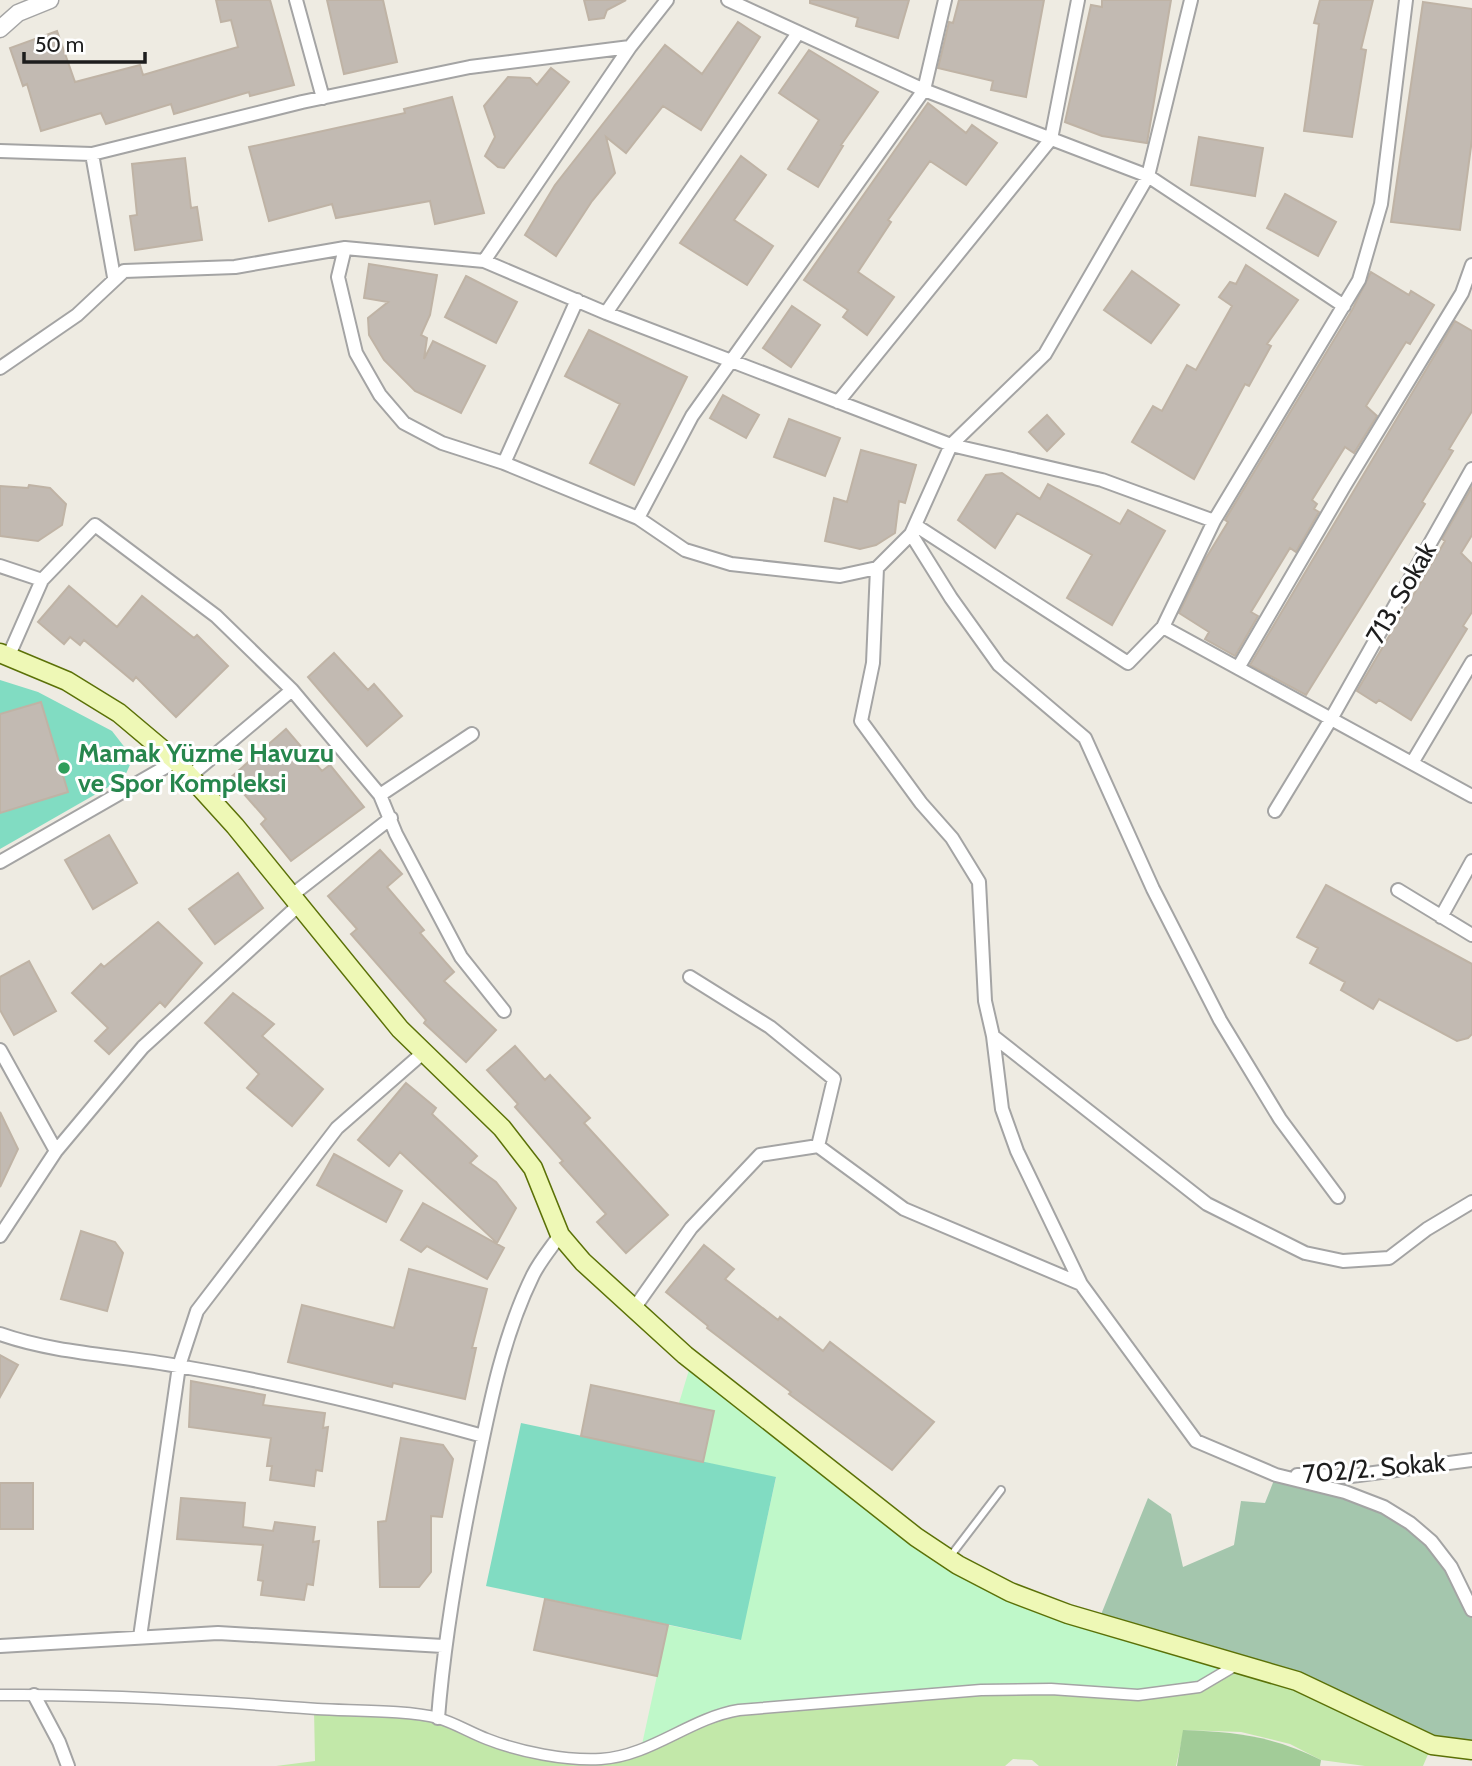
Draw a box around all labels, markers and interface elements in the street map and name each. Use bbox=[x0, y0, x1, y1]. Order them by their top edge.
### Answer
scale bar bbox=[24, 21, 145, 65]
text: 50 m bbox=[35, 32, 84, 57]
street label: 713. Sokak bbox=[1359, 536, 1443, 650]
place label: Mamak Yüzme Havuzu ve Spor Kompleksi bbox=[78, 737, 334, 799]
marker: Mamak Yüzme Havuzu ve Spor Kompleksi bbox=[56, 760, 72, 776]
street label: 702/2. Sokak bbox=[1301, 1446, 1447, 1490]

